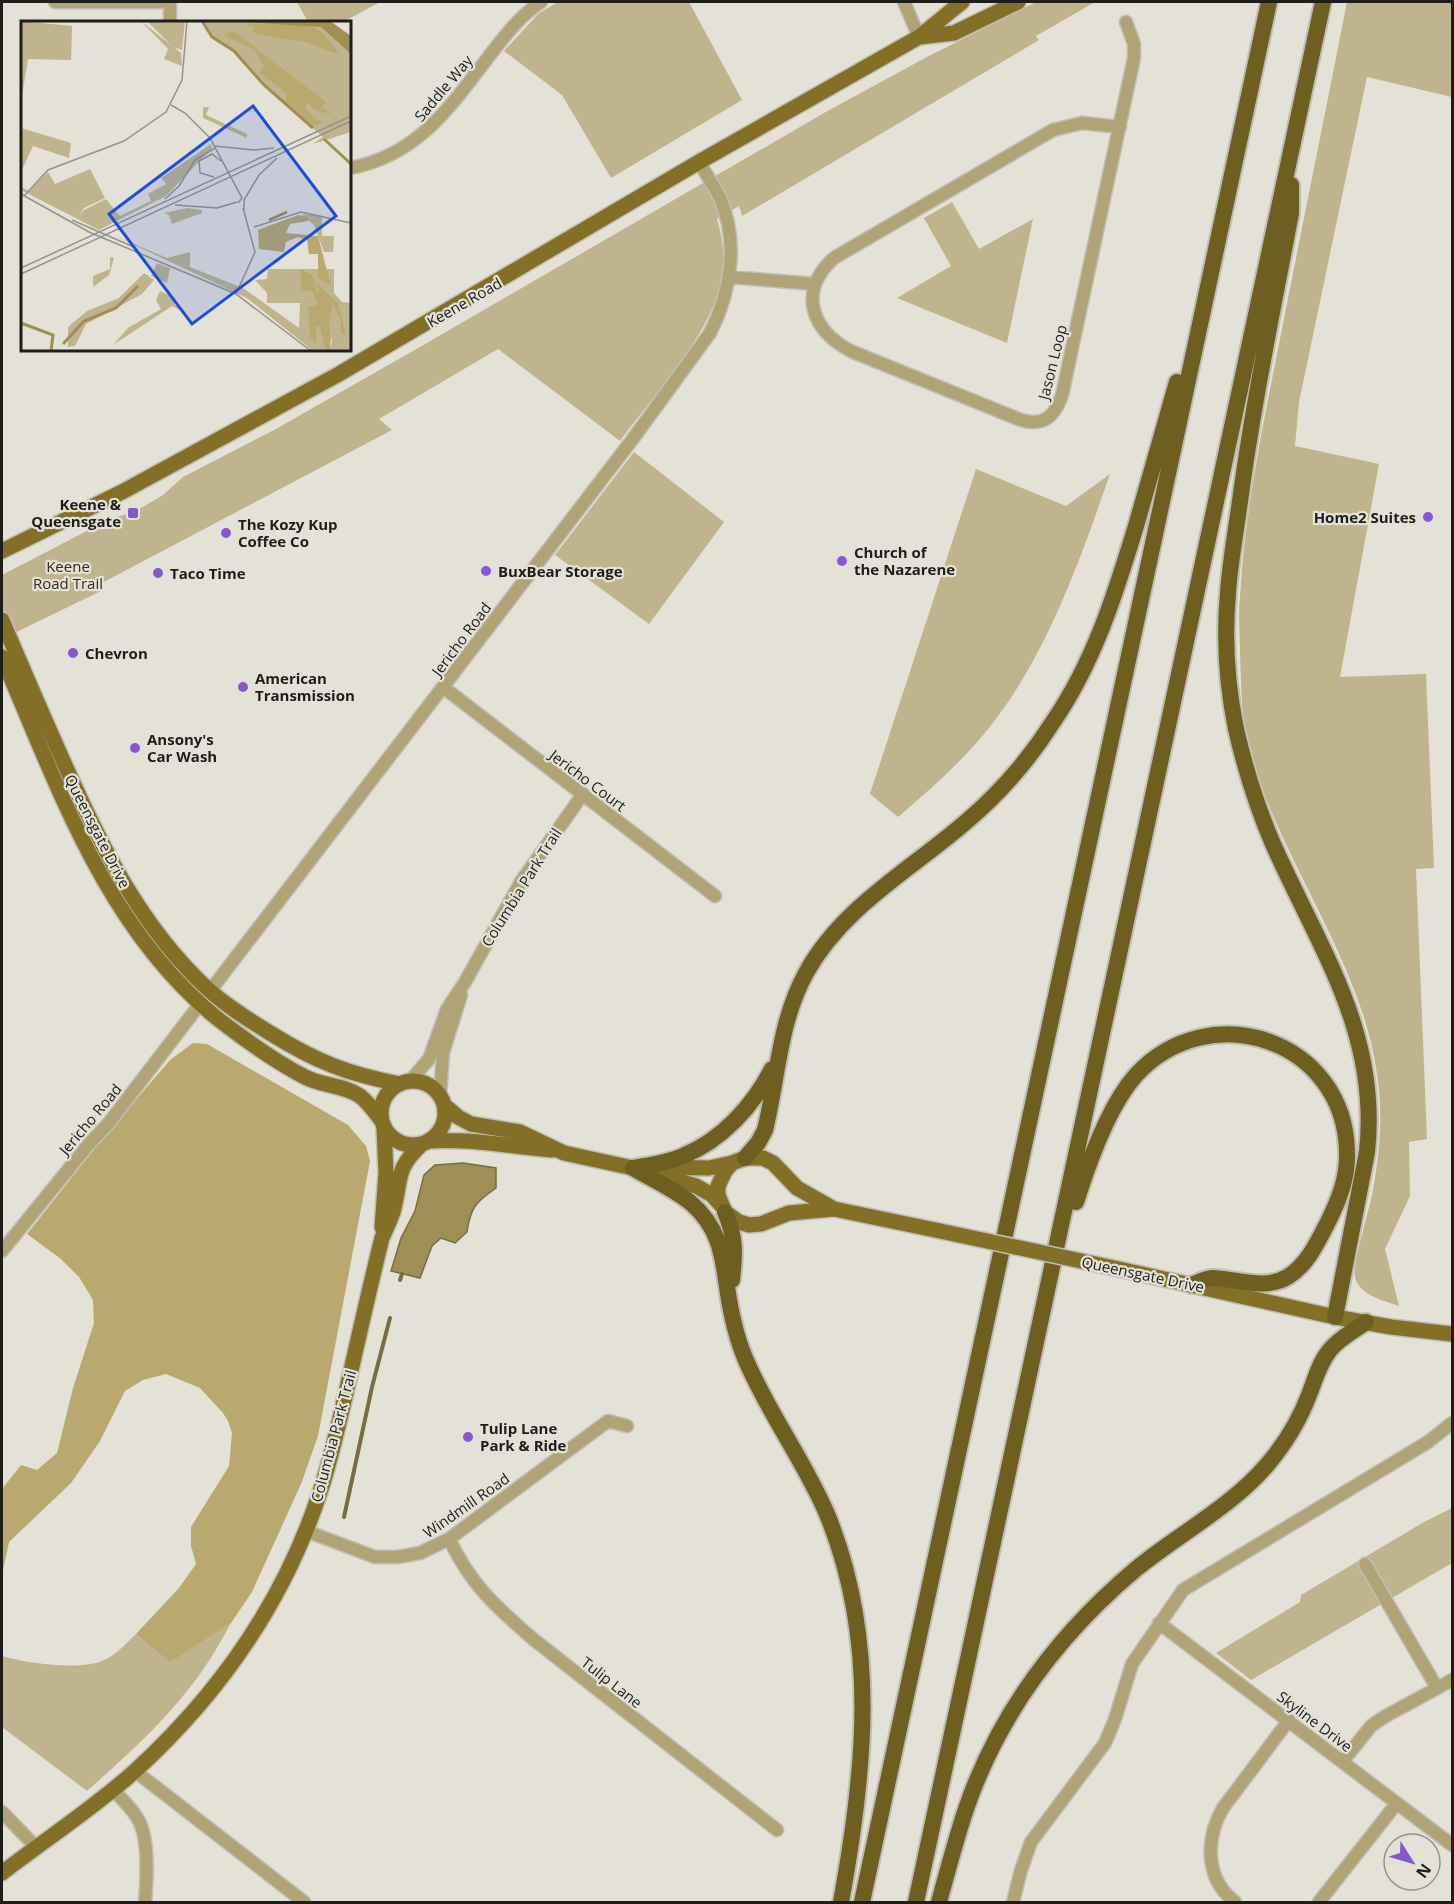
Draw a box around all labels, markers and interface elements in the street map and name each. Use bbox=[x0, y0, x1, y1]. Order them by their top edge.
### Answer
inset map bbox=[21, 21, 351, 351]
street label: Saddle Way bbox=[409, 50, 477, 125]
street label: Keene Road bbox=[423, 273, 505, 331]
street label: Jason Loop bbox=[1033, 322, 1071, 404]
place label: Keene & Queensgate bbox=[31, 494, 122, 531]
marker: Keene & Queensgate bbox=[126, 506, 140, 520]
place label: Home2 Suites bbox=[1314, 507, 1416, 527]
marker: Home2 Suites bbox=[1421, 510, 1435, 524]
place label: The Kozy Kup Coffee Co bbox=[238, 514, 338, 551]
marker: The Kozy Kup Coffee Co bbox=[219, 526, 233, 540]
place label: Church of the Nazarene bbox=[854, 542, 955, 579]
marker: Church of the Nazarene bbox=[835, 554, 849, 568]
park label: Keene Road Trail bbox=[33, 556, 103, 593]
place label: BuxBear Storage bbox=[498, 561, 623, 581]
place label: Taco Time bbox=[170, 563, 246, 583]
marker: BuxBear Storage bbox=[479, 564, 493, 578]
marker: Taco Time bbox=[151, 566, 165, 580]
street label: Jericho Road bbox=[425, 598, 495, 682]
place label: Chevron bbox=[85, 643, 148, 663]
marker: Chevron bbox=[66, 646, 80, 660]
place label: American Transmission bbox=[255, 668, 355, 705]
marker: American Transmission bbox=[236, 680, 250, 694]
place label: Ansony's Car Wash bbox=[147, 729, 217, 766]
marker: Ansony's Car Wash bbox=[128, 741, 142, 755]
street label: Jericho Court bbox=[544, 743, 630, 815]
street label: Queensgate Drive bbox=[61, 771, 135, 891]
street label: Columbia Park Trail bbox=[476, 824, 566, 950]
street label: Jericho Road bbox=[53, 1079, 126, 1160]
street label: Queensgate Drive bbox=[1080, 1251, 1206, 1297]
street label: Columbia Park Trail bbox=[306, 1368, 360, 1504]
place label: Tulip Lane Park & Ride bbox=[480, 1418, 567, 1455]
marker: Tulip Lane Park & Ride bbox=[461, 1430, 475, 1444]
street label: Windmill Road bbox=[419, 1468, 513, 1542]
street label: Tulip Lane bbox=[578, 1652, 646, 1712]
street label: Skyline Drive bbox=[1273, 1686, 1357, 1756]
north arrow bbox=[1382, 1832, 1442, 1892]
text: N bbox=[1411, 1859, 1437, 1883]

